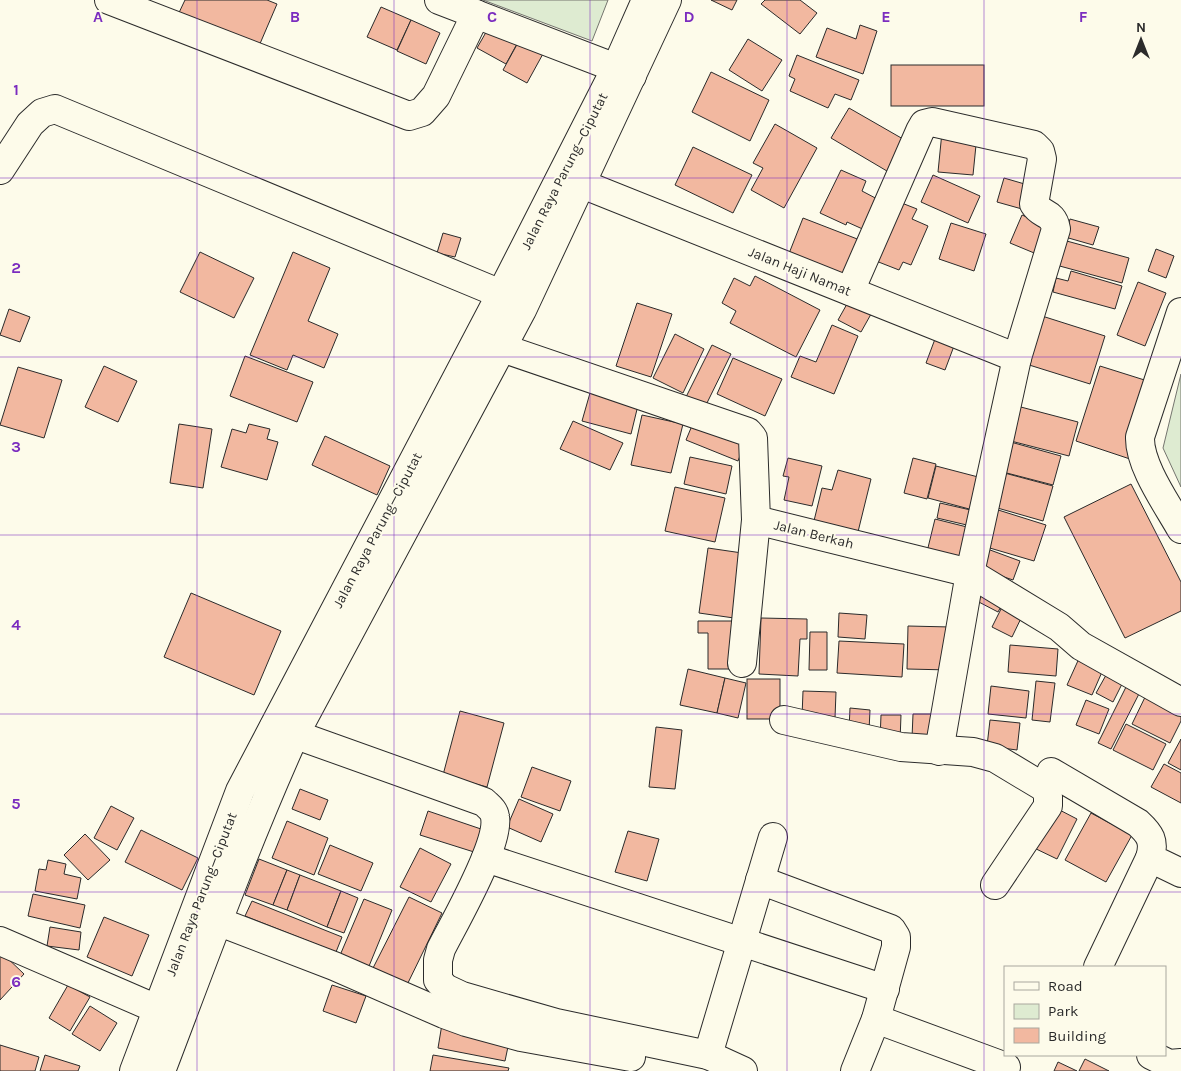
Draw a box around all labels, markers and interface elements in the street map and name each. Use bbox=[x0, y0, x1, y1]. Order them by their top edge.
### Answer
text: A bbox=[93, 7, 103, 26]
text: B bbox=[290, 7, 300, 26]
text: C bbox=[487, 7, 497, 26]
text: D bbox=[684, 7, 695, 26]
text: E bbox=[881, 7, 891, 26]
text: F bbox=[1079, 7, 1088, 26]
north arrow bbox=[1116, 15, 1166, 65]
text: N bbox=[1136, 19, 1146, 36]
text: 1 bbox=[13, 80, 19, 99]
street label: Jalan Raya Parung—Ciputat bbox=[517, 90, 611, 252]
street label: Jalan Haji Namat bbox=[746, 243, 854, 300]
text: 2 bbox=[11, 258, 21, 277]
text: 3 bbox=[11, 437, 21, 456]
street label: Jalan Raya Parung—Ciputat bbox=[329, 450, 426, 611]
street label: Jalan Berkah bbox=[772, 516, 856, 553]
text: 4 bbox=[11, 615, 21, 634]
text: 5 bbox=[11, 794, 21, 813]
street label: Jalan Raya Parung—Ciputat bbox=[162, 810, 241, 978]
legend bbox=[1004, 966, 1166, 1056]
text: 6 bbox=[11, 972, 21, 991]
text: Road bbox=[1048, 977, 1083, 995]
text: Park bbox=[1048, 1002, 1078, 1020]
text: Building bbox=[1048, 1027, 1106, 1045]

